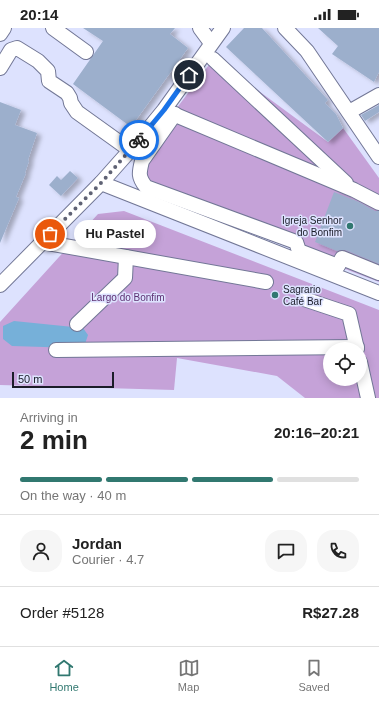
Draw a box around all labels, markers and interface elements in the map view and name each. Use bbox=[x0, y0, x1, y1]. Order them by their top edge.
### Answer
text: 20:14 bbox=[20, 6, 58, 23]
pin bbox=[172, 58, 206, 92]
icon: home bbox=[178, 64, 200, 86]
courier bbox=[119, 120, 159, 160]
icon: bike bbox=[128, 129, 150, 151]
place label: Igreja Senhor do Bonfim bbox=[282, 215, 343, 238]
pin bbox=[33, 217, 67, 251]
callout: Hu Pastel bbox=[74, 220, 156, 248]
marker: Igreja Senhor do Bonfim bbox=[345, 221, 355, 231]
icon: bag bbox=[39, 223, 61, 245]
text: Hu Pastel bbox=[85, 226, 145, 241]
place label: Sagrario Café Bar bbox=[283, 284, 323, 307]
marker: Sagrario Café Bar bbox=[270, 290, 280, 300]
park label: Largo do Bonfim bbox=[91, 292, 165, 303]
map controls bbox=[323, 342, 367, 386]
button: locate bbox=[323, 342, 367, 386]
scale bar bbox=[12, 370, 114, 389]
text: 50 m bbox=[18, 373, 42, 385]
text: Arriving in bbox=[20, 410, 78, 425]
text: 20:16–20:21 bbox=[274, 424, 359, 441]
text: 2 min bbox=[20, 425, 88, 455]
text: On the way · 40 m bbox=[20, 488, 126, 503]
button: person bbox=[20, 530, 62, 572]
button: chat bbox=[265, 530, 307, 572]
button: phone bbox=[317, 530, 359, 572]
text: Jordan bbox=[72, 535, 122, 552]
text: Courier · 4.7 bbox=[72, 552, 144, 567]
text: Order #5128 bbox=[20, 604, 104, 621]
text: R$27.28 bbox=[302, 604, 359, 621]
tab: Home bbox=[49, 657, 79, 693]
tab: Map bbox=[178, 657, 200, 693]
tab: Saved bbox=[298, 657, 330, 693]

